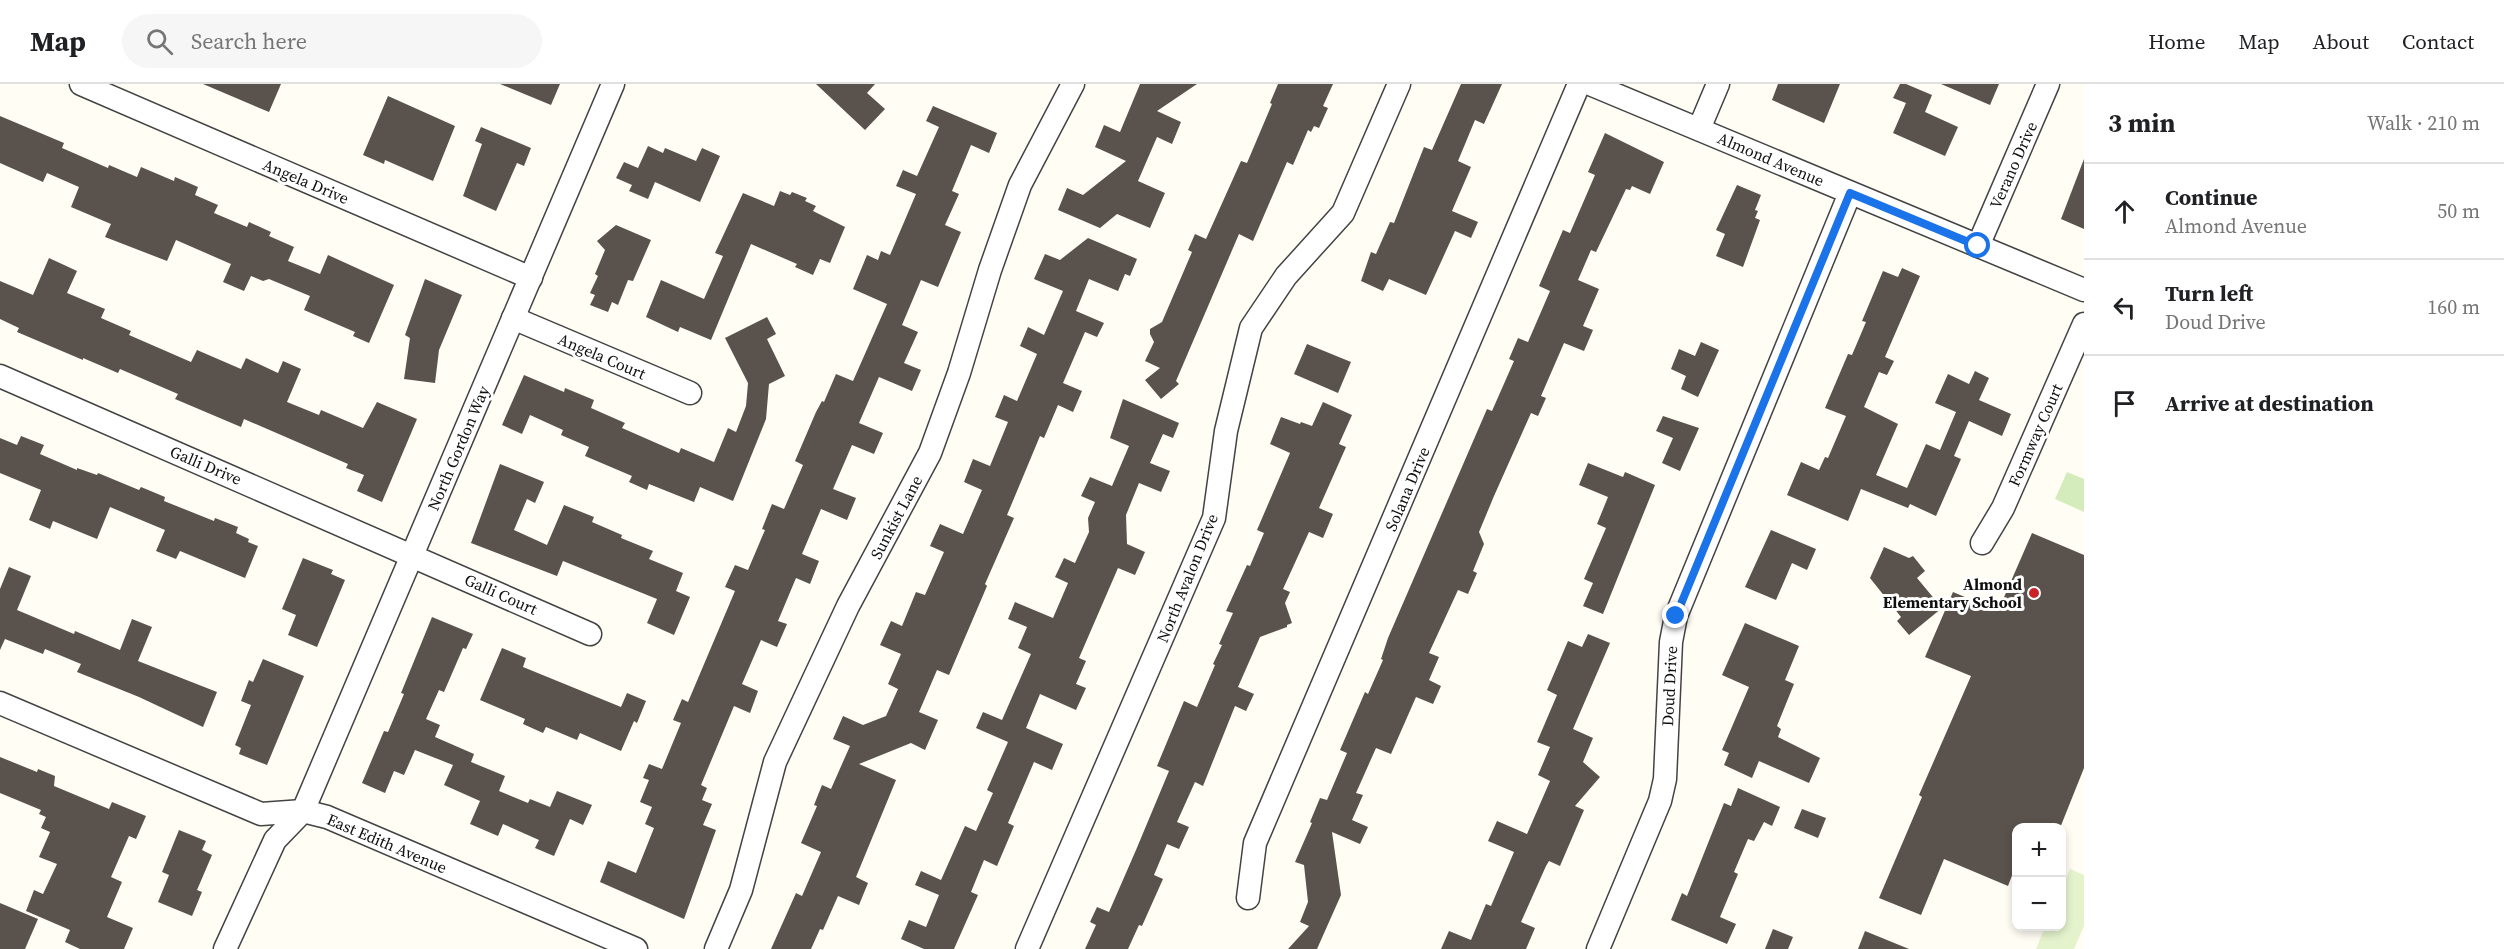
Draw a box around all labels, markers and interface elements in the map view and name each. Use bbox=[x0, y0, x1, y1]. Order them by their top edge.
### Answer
search box bbox=[122, 14, 542, 68]
text: Map bbox=[30, 22, 86, 60]
icon: search bbox=[143, 25, 176, 58]
text: Search here bbox=[191, 26, 307, 56]
text: Home bbox=[2148, 27, 2206, 56]
text: Map bbox=[2239, 27, 2280, 56]
text: About bbox=[2313, 27, 2369, 56]
text: Contact bbox=[2402, 27, 2474, 56]
text: 3 min bbox=[2108, 105, 2175, 141]
text: Walk · 210 m bbox=[2367, 109, 2480, 137]
street label: Verano Drive bbox=[1984, 118, 2042, 212]
street label: Almond Avenue bbox=[1714, 127, 1828, 191]
street label: Angela Drive bbox=[260, 153, 352, 209]
text: Continue bbox=[2165, 182, 2258, 212]
icon: ahead bbox=[2108, 195, 2141, 228]
text: 50 m bbox=[2437, 197, 2480, 225]
text: Almond Avenue bbox=[2165, 212, 2307, 240]
route start bbox=[1964, 232, 1990, 258]
text: Turn left bbox=[2165, 278, 2253, 308]
icon: left bbox=[2108, 291, 2141, 324]
text: 160 m bbox=[2427, 293, 2480, 321]
text: Doud Drive bbox=[2165, 308, 2266, 336]
street label: Angela Court bbox=[555, 328, 650, 385]
street label: Formway Court bbox=[2003, 379, 2068, 490]
street label: North Gordon Way bbox=[422, 382, 495, 514]
icon: arrive bbox=[2108, 387, 2141, 420]
text: Arrive at destination bbox=[2165, 388, 2374, 418]
street label: Galli Drive bbox=[167, 440, 245, 490]
street label: Solana Drive bbox=[1379, 443, 1435, 535]
street label: Sunkist Lane bbox=[865, 471, 927, 563]
street label: North Avalon Drive bbox=[1151, 510, 1223, 646]
street label: Galli Court bbox=[461, 568, 542, 620]
place label: Almond Elementary School bbox=[1883, 573, 2022, 613]
marker: Almond Elementary School bbox=[2027, 586, 2041, 600]
route end bbox=[1662, 602, 1688, 628]
street label: Doud Drive bbox=[1656, 645, 1682, 727]
street label: East Edith Avenue bbox=[324, 808, 450, 878]
map controls bbox=[2012, 823, 2066, 931]
button: + bbox=[2012, 823, 2066, 877]
button: − bbox=[2012, 877, 2066, 931]

